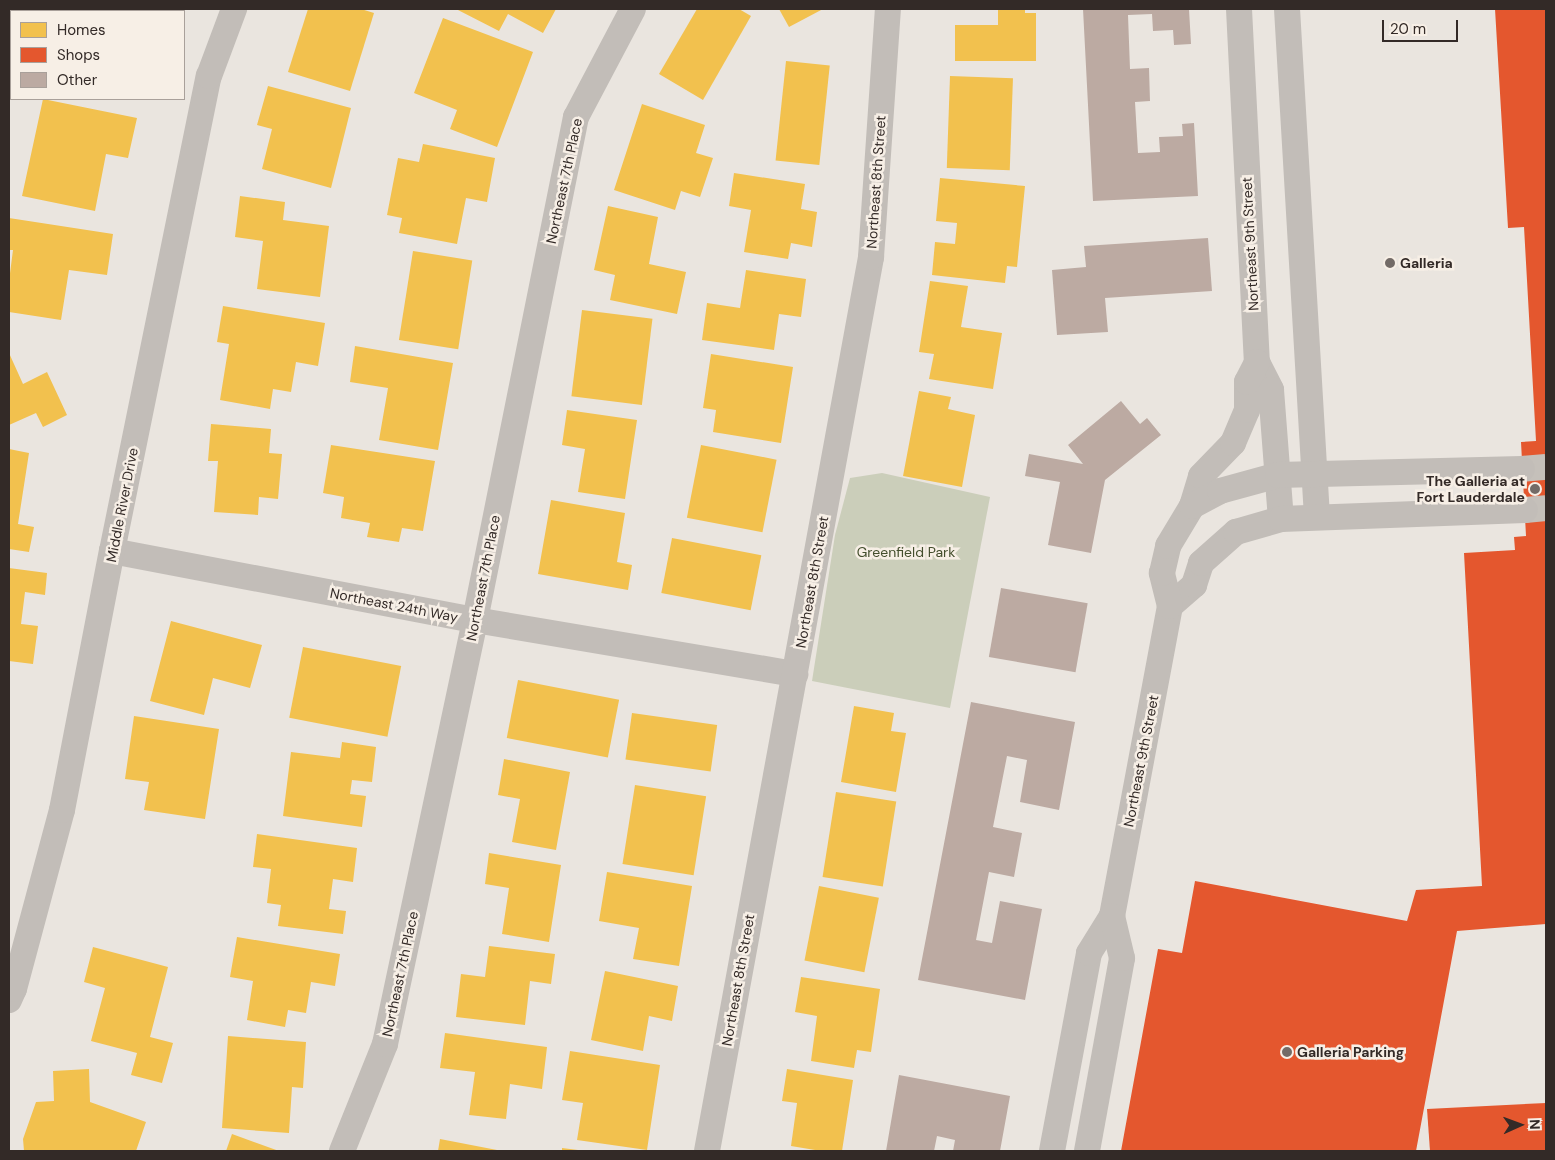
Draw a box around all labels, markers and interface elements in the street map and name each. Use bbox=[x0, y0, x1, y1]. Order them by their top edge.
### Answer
legend bbox=[10, 10, 185, 100]
scale bar bbox=[1385, 10, 1461, 42]
text: 20 m bbox=[1390, 19, 1426, 39]
text: Homes bbox=[57, 20, 106, 40]
text: Shops bbox=[57, 45, 100, 65]
text: Other bbox=[57, 70, 97, 90]
street label: Northeast 8th Street bbox=[863, 115, 889, 249]
street label: Northeast 7th Place bbox=[543, 117, 585, 245]
street label: Northeast 9th Street bbox=[1238, 177, 1262, 311]
place label: Galleria bbox=[1400, 255, 1453, 271]
marker: Galleria bbox=[1384, 257, 1396, 269]
street label: Middle River Drive bbox=[103, 446, 141, 564]
place label: The Galleria at Fort Lauderdale bbox=[1417, 473, 1525, 506]
marker: The Galleria at Fort Lauderdale bbox=[1529, 483, 1541, 495]
street label: Northeast 7th Place bbox=[463, 514, 503, 642]
street label: Northeast 8th Street bbox=[792, 515, 832, 649]
park label: Greenfield Park bbox=[857, 544, 955, 560]
street label: Northeast 24th Way bbox=[329, 584, 459, 626]
street label: Northeast 9th Street bbox=[1120, 694, 1162, 828]
street label: Northeast 7th Place bbox=[379, 910, 421, 1038]
street label: Northeast 8th Street bbox=[718, 913, 758, 1047]
place label: Galleria Parking bbox=[1297, 1044, 1404, 1060]
marker: Galleria Parking bbox=[1281, 1046, 1293, 1058]
north arrow bbox=[1495, 1100, 1545, 1150]
text: N bbox=[1526, 1119, 1544, 1130]

